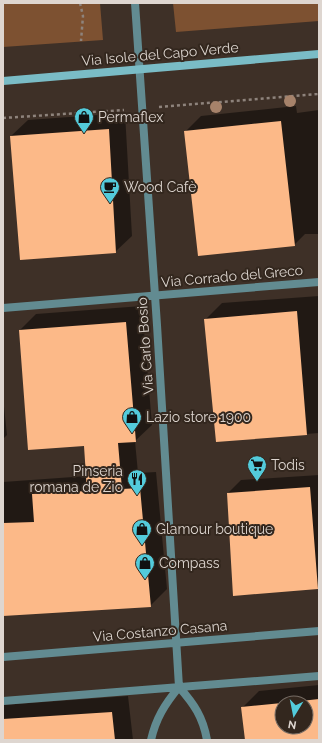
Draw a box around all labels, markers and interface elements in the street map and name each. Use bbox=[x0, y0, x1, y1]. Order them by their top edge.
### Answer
street label: Via Isole del Capo Verde bbox=[81, 39, 239, 69]
shop icon: Permaflex bbox=[73, 106, 95, 134]
place label: Permaflex bbox=[98, 109, 163, 125]
cafe icon: Wood Cafè bbox=[99, 176, 121, 204]
place label: Wood Cafè bbox=[124, 179, 196, 195]
street label: Via Corrado del Greco bbox=[160, 262, 304, 290]
street label: Via Carlo Bosio bbox=[134, 297, 156, 395]
shop icon: Lazio store 1900 bbox=[121, 406, 143, 434]
place label: Lazio store 1900 bbox=[146, 409, 251, 425]
supermarket icon: Todis bbox=[246, 454, 268, 482]
place label: Todis bbox=[271, 457, 305, 473]
place label: Pinseria romana de Zio bbox=[29, 463, 123, 495]
restaurant icon: Pinseria romana de Zio bbox=[126, 468, 148, 496]
shop icon: Glamour boutique bbox=[131, 518, 153, 546]
place label: Glamour boutique bbox=[156, 521, 273, 537]
shop icon: Compass bbox=[134, 552, 156, 580]
place label: Compass bbox=[159, 555, 220, 571]
street label: Via Costanzo Casana bbox=[92, 617, 228, 645]
north arrow bbox=[274, 695, 314, 735]
text: N bbox=[287, 717, 298, 731]

